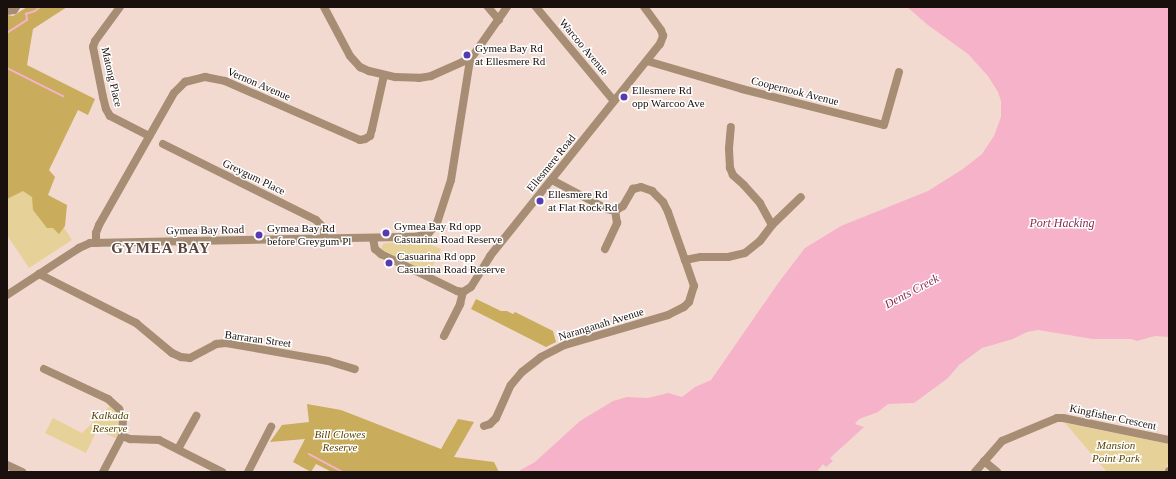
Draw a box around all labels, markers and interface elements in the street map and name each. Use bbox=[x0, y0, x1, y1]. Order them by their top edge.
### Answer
street label: Warcoo Avenue bbox=[556, 16, 612, 78]
place label: Gymea Bay Rd at Ellesmere Rd bbox=[475, 42, 545, 68]
street label: Matong Place bbox=[99, 46, 125, 108]
marker: Gymea Bay Rd at Ellesmere Rd bbox=[462, 50, 472, 60]
street label: Vernon Avenue bbox=[225, 65, 293, 103]
street label: Coopernook Avenue bbox=[749, 74, 841, 108]
place label: Ellesmere Rd opp Warcoo Ave bbox=[632, 84, 705, 110]
marker: Ellesmere Rd opp Warcoo Ave bbox=[619, 92, 629, 102]
street label: Ellesmere Road bbox=[524, 132, 578, 194]
street label: Greygum Place bbox=[220, 156, 288, 198]
place label: Ellesmere Rd at Flat Rock Rd bbox=[548, 188, 617, 214]
marker: Ellesmere Rd at Flat Rock Rd bbox=[535, 196, 545, 206]
water label: Port Hacking bbox=[1030, 217, 1094, 231]
place label: Gymea Bay Rd opp Casuarina Road Reserve bbox=[394, 220, 502, 246]
place label: Gymea Bay Rd before Greygum Pl bbox=[267, 222, 351, 248]
street label: Gymea Bay Road bbox=[166, 223, 244, 237]
marker: Gymea Bay Rd opp Casuarina Road Reserve bbox=[381, 228, 391, 238]
marker: Gymea Bay Rd before Greygum Pl bbox=[254, 230, 264, 240]
district label: GYMEA BAY bbox=[111, 240, 211, 258]
place label: Casuarina Rd opp Casuarina Road Reserve bbox=[397, 250, 505, 276]
marker: Casuarina Rd opp Casuarina Road Reserve bbox=[384, 258, 394, 268]
water label: Dents Creek bbox=[882, 272, 942, 312]
street label: Naranganah Avenue bbox=[556, 305, 646, 343]
street label: Barraran Street bbox=[224, 328, 292, 350]
street label: Kingfisher Crescent bbox=[1068, 401, 1158, 433]
park label: Kalkada Reserve bbox=[91, 409, 129, 435]
park label: Bill Clowes Reserve bbox=[314, 428, 366, 454]
park label: Mansion Point Park bbox=[1092, 439, 1140, 465]

